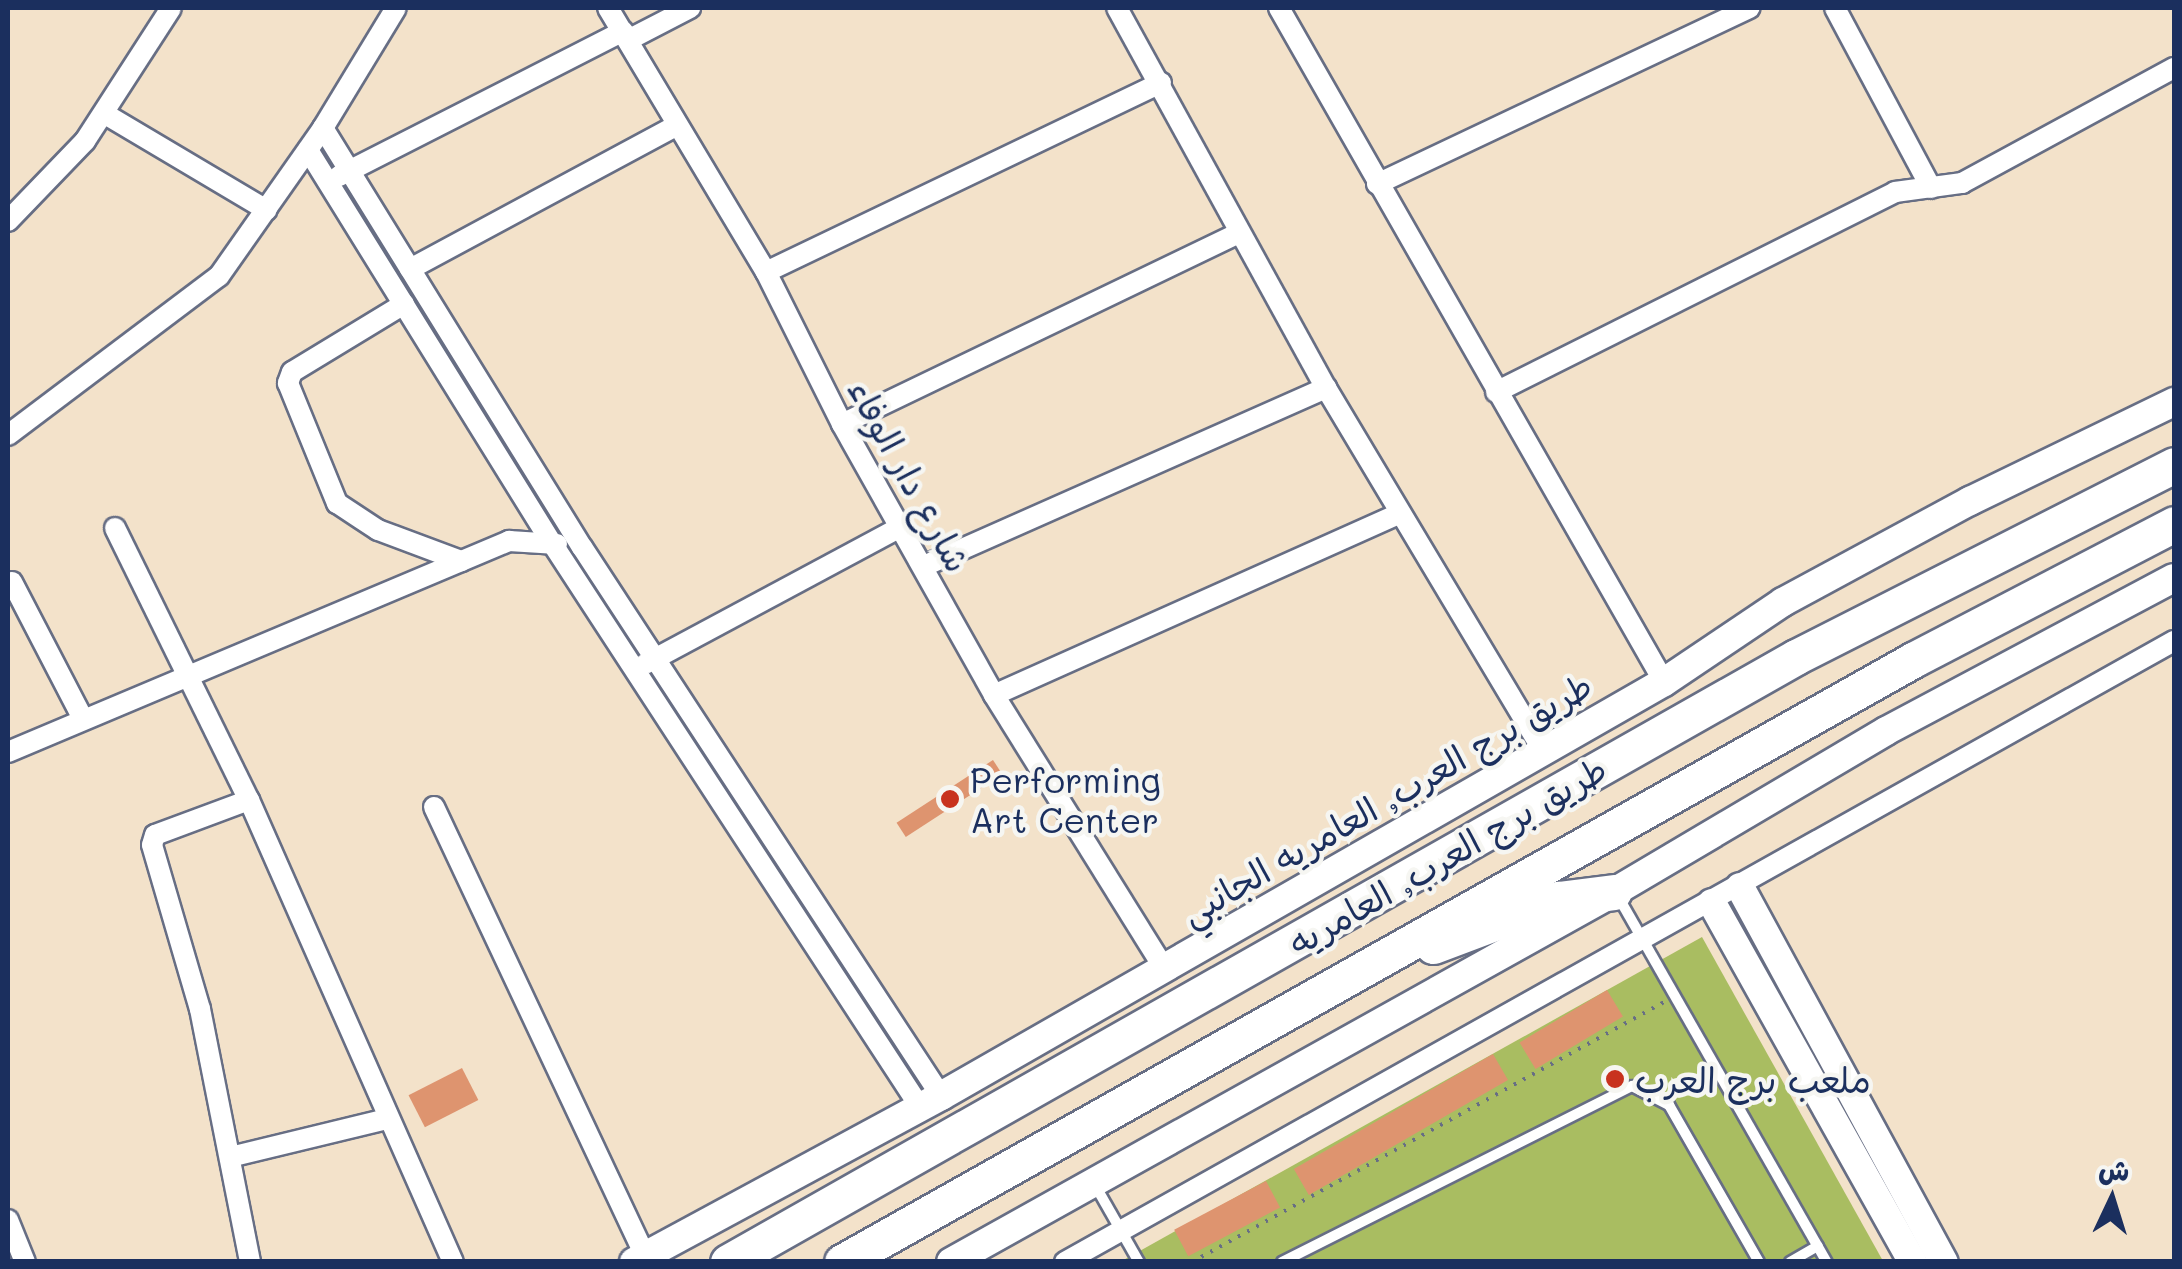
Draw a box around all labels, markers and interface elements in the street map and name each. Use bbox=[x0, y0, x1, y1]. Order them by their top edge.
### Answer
street label: شارع دار الوفاء bbox=[840, 371, 980, 579]
street label: طريق برج العرب, العامريه الجانبي bbox=[1173, 663, 1599, 933]
street label: طريق برج العرب, العامريه bbox=[1280, 747, 1614, 963]
place label: Performing Art Center bbox=[970, 758, 1161, 840]
marker: Performing Art Center bbox=[939, 788, 961, 810]
place label: ملعب برج العرب bbox=[1635, 1058, 1871, 1100]
marker: ملعب برج العرب bbox=[1604, 1068, 1626, 1090]
north arrow bbox=[2062, 1149, 2162, 1249]
text: ش bbox=[2097, 1150, 2131, 1188]

